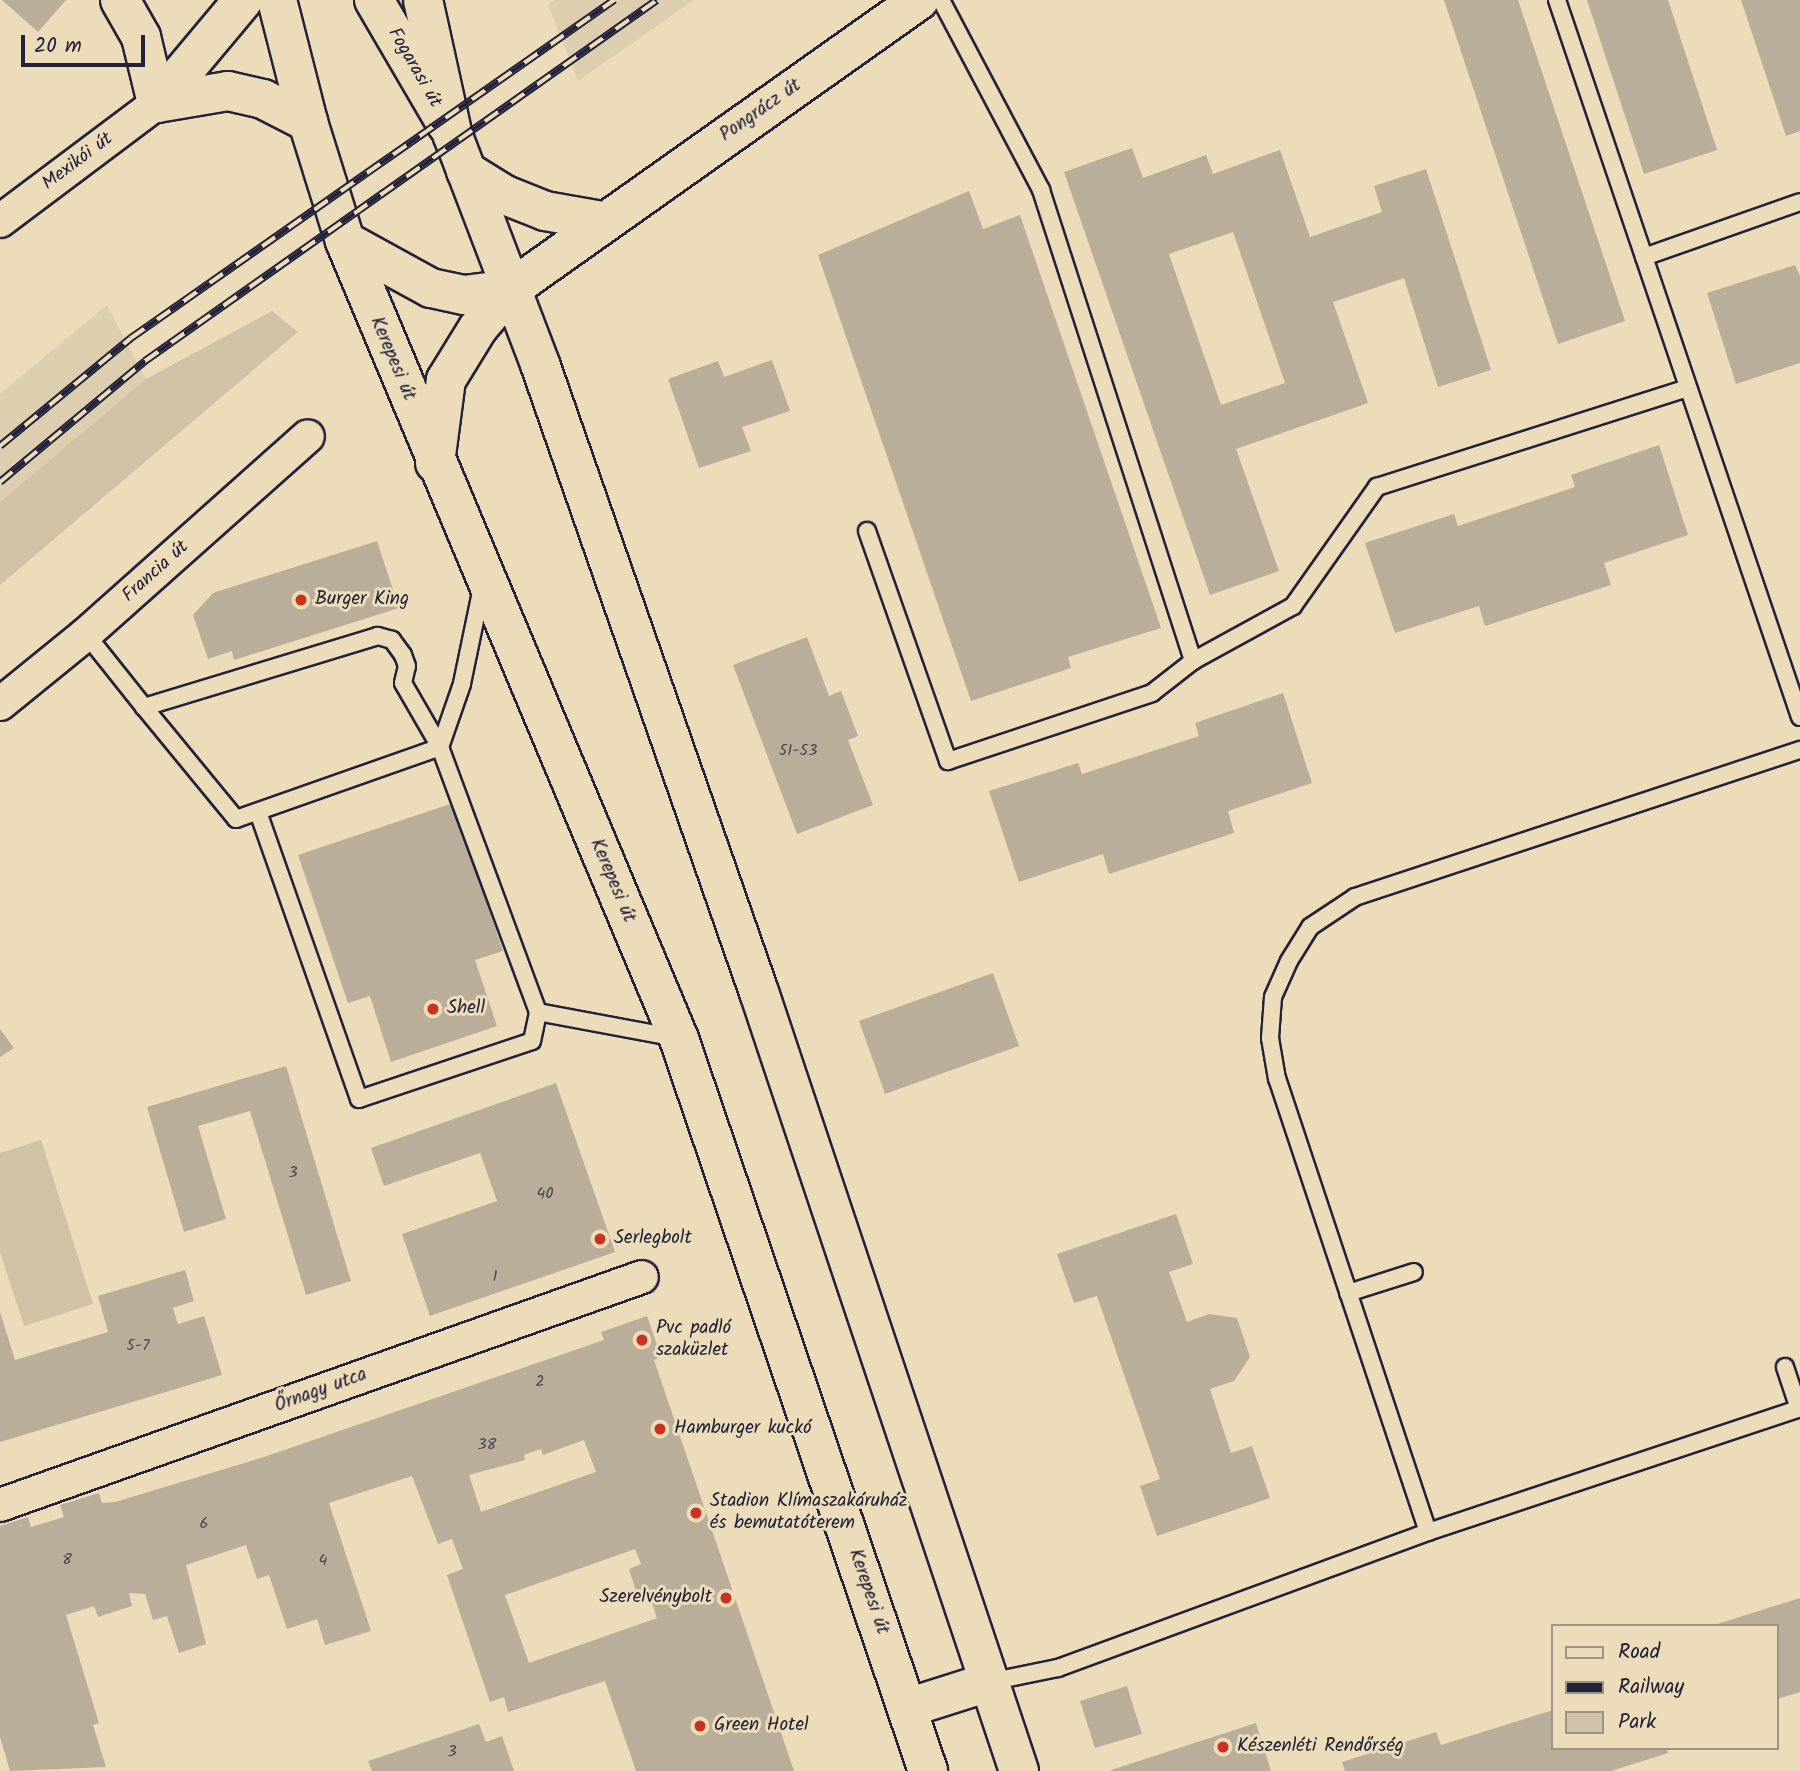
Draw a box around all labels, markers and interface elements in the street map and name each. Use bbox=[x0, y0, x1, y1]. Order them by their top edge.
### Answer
scale bar bbox=[24, 21, 149, 65]
street label: Fogarasi út bbox=[382, 24, 446, 112]
text: 20 m bbox=[34, 30, 82, 63]
street label: Pongrácz út bbox=[716, 75, 806, 147]
street label: Mexikói út bbox=[38, 128, 118, 196]
street label: Kerepesi út bbox=[364, 314, 420, 404]
street label: Francia út bbox=[118, 536, 194, 608]
place label: Burger King bbox=[315, 589, 409, 611]
marker: Burger King bbox=[293, 592, 309, 608]
house number: 51-53 bbox=[779, 741, 817, 761]
street label: Kerepesi út bbox=[584, 836, 640, 926]
place label: Shell bbox=[447, 998, 485, 1020]
marker: Shell bbox=[425, 1001, 441, 1017]
house number: 3 bbox=[288, 1163, 298, 1183]
house number: 40 bbox=[537, 1184, 553, 1204]
place label: Serlegbolt bbox=[614, 1228, 692, 1250]
marker: Serlegbolt bbox=[592, 1231, 608, 1247]
house number: 1 bbox=[492, 1267, 498, 1287]
place label: Pvc padló szaküzlet bbox=[656, 1318, 731, 1362]
marker: Pvc padló szaküzlet bbox=[634, 1332, 650, 1348]
house number: 5-7 bbox=[126, 1336, 150, 1356]
street label: Őrnagy utca bbox=[272, 1364, 370, 1418]
house number: 2 bbox=[535, 1372, 545, 1392]
place label: Hamburger kuckó bbox=[674, 1418, 812, 1440]
marker: Hamburger kuckó bbox=[652, 1421, 668, 1437]
house number: 38 bbox=[478, 1435, 496, 1455]
place label: Stadion Klímaszakáruház és bemutatóterem bbox=[710, 1491, 907, 1535]
marker: Stadion Klímaszakáruház és bemutatóterem bbox=[688, 1505, 704, 1521]
house number: 6 bbox=[200, 1514, 208, 1534]
street label: Kerepesi út bbox=[843, 1546, 893, 1638]
house number: 8 bbox=[62, 1550, 72, 1570]
house number: 4 bbox=[319, 1551, 327, 1571]
place label: Szerelvénybolt bbox=[600, 1587, 712, 1609]
marker: Szerelvénybolt bbox=[718, 1590, 734, 1606]
legend bbox=[1552, 1624, 1779, 1750]
text: Road bbox=[1618, 1636, 1660, 1669]
text: Railway bbox=[1618, 1671, 1684, 1704]
text: Park bbox=[1618, 1706, 1656, 1739]
place label: Green Hotel bbox=[714, 1715, 809, 1737]
marker: Green Hotel bbox=[692, 1718, 708, 1734]
place label: Készenléti Rendőrség bbox=[1237, 1736, 1404, 1758]
marker: Készenléti Rendőrség bbox=[1215, 1739, 1231, 1755]
house number: 3 bbox=[447, 1742, 457, 1762]

